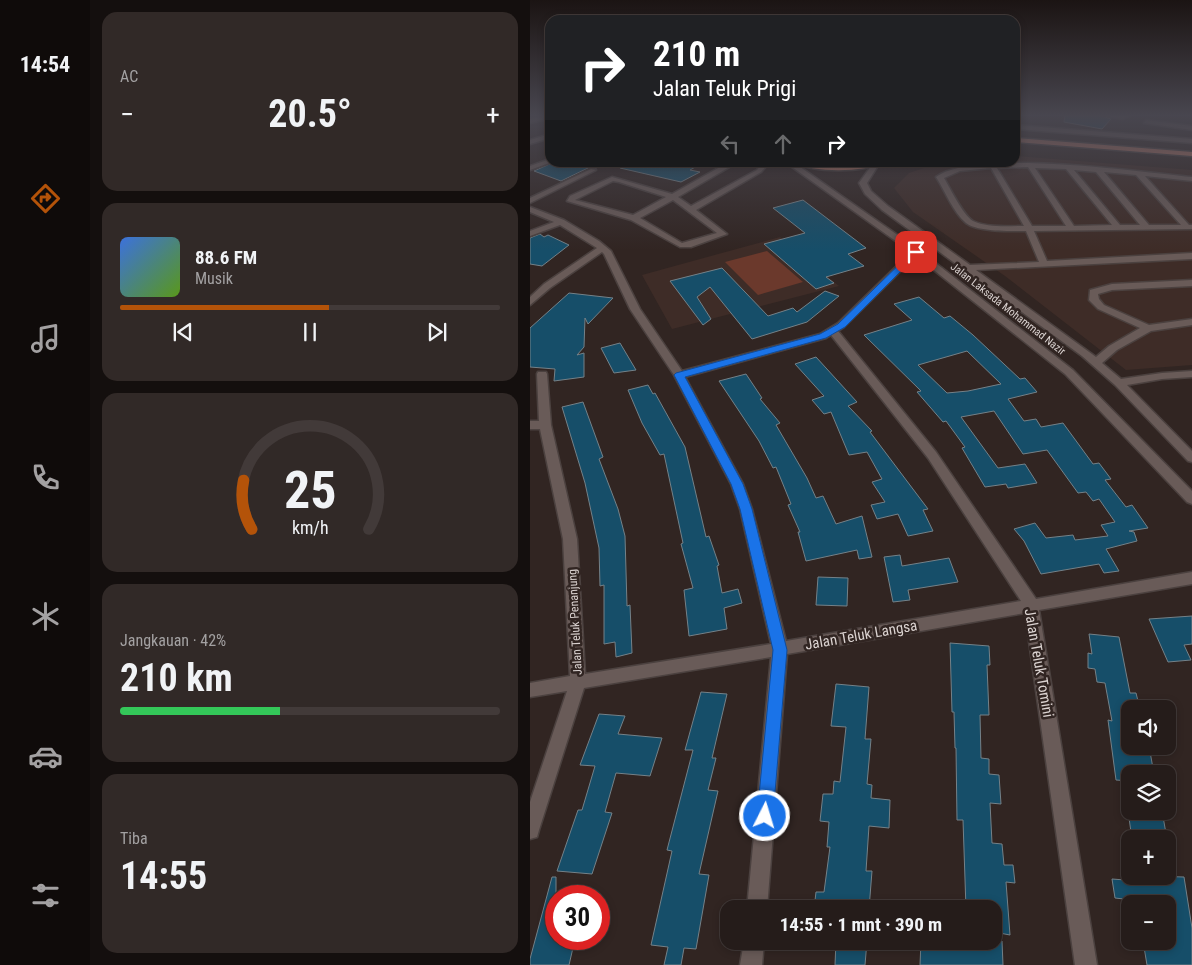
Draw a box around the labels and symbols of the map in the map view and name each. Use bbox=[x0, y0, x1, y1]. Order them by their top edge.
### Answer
pin bbox=[895, 231, 937, 273]
street label: Jalan Laksada Mohammad Nazir bbox=[948, 260, 1069, 358]
street label: Jalan Teluk Penanjung bbox=[565, 569, 585, 675]
street label: Jalan Teluk Tomini bbox=[1021, 607, 1057, 719]
street label: Jalan Teluk Langsa bbox=[804, 616, 918, 654]
position arrow bbox=[738, 789, 790, 841]
speed limit sign: 30 bbox=[545, 885, 610, 950]

